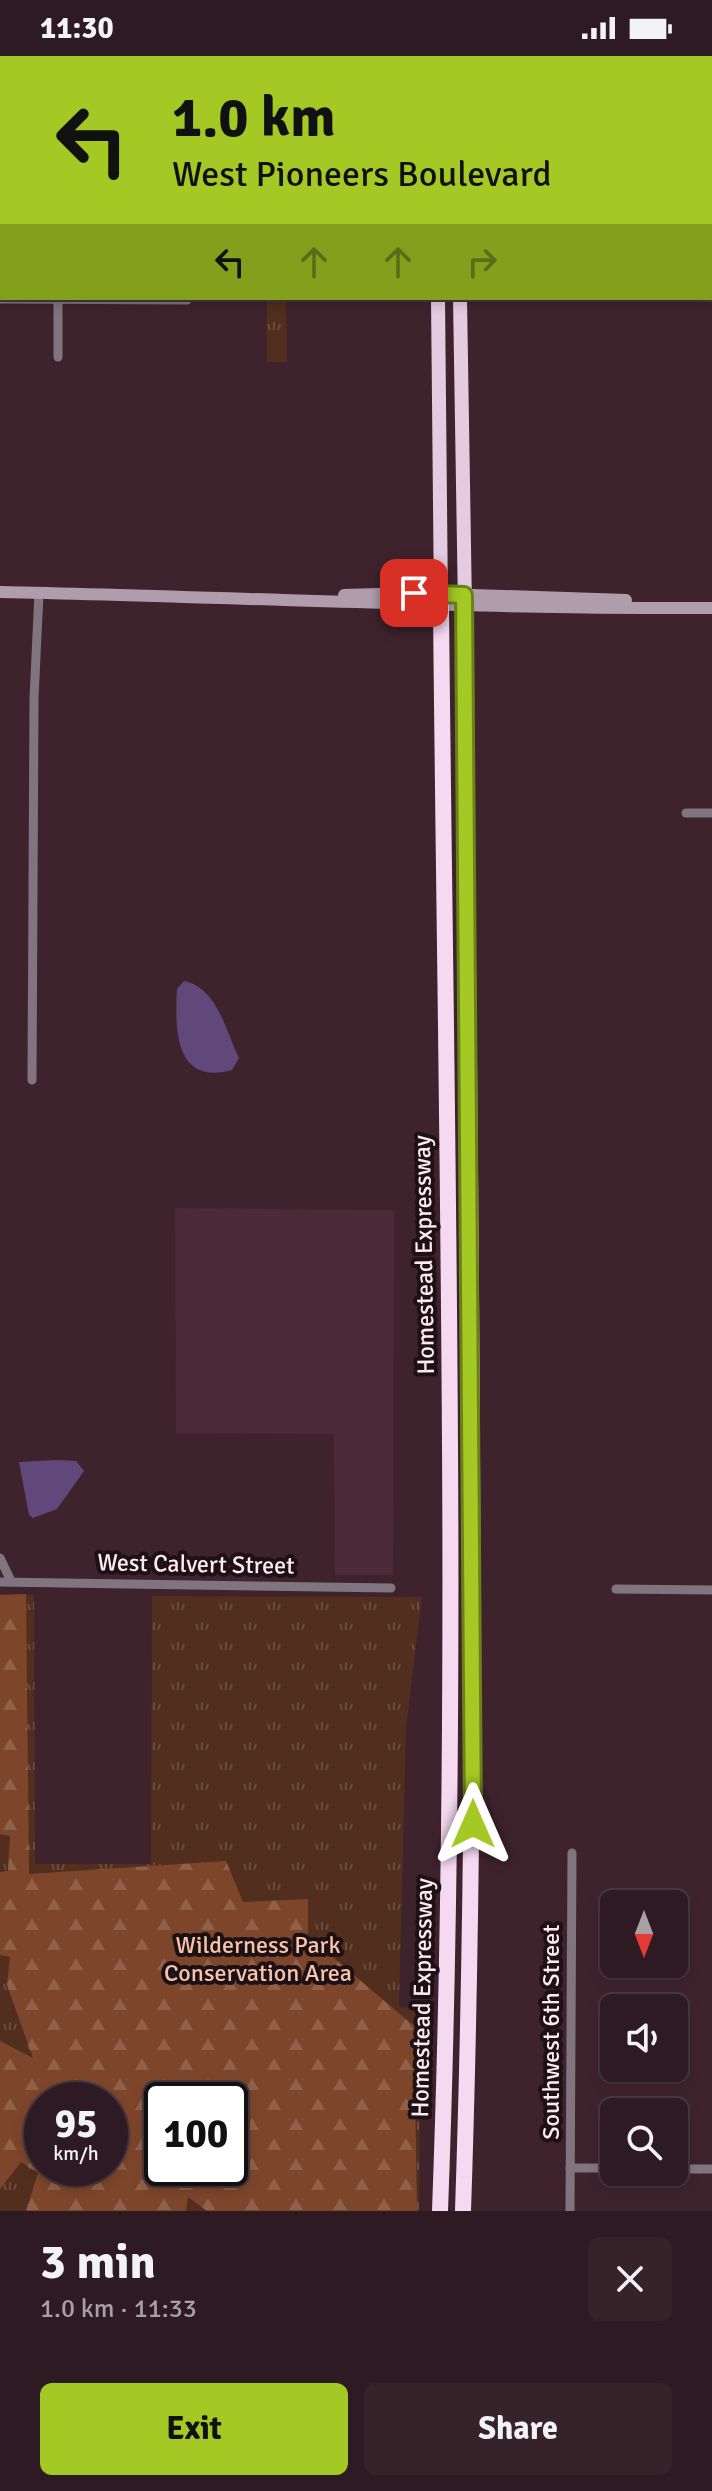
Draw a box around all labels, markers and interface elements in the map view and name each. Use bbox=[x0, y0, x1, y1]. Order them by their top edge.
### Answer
text: 11:30 bbox=[40, 10, 114, 47]
text: 1.0 km bbox=[172, 83, 335, 152]
icon: left bbox=[40, 88, 144, 192]
text: West Pioneers Boulevard bbox=[172, 152, 552, 197]
icon: left bbox=[208, 240, 252, 284]
icon: ahead bbox=[292, 240, 336, 284]
icon: ahead bbox=[376, 240, 420, 284]
icon: right bbox=[460, 240, 504, 284]
pin bbox=[380, 559, 448, 627]
icon: arrive bbox=[392, 571, 436, 615]
street label: Homestead Expressway bbox=[407, 1135, 441, 1375]
street label: West Calvert Street bbox=[97, 1547, 295, 1581]
position arrow bbox=[431, 1782, 515, 1866]
street label: Homestead Expressway bbox=[405, 1878, 439, 2118]
north arrow bbox=[600, 1890, 688, 1978]
map controls bbox=[600, 1890, 688, 2186]
street label: Southwest 6th Street bbox=[536, 1924, 566, 2140]
park label: Wilderness Park Conservation Area bbox=[164, 1930, 352, 1988]
button: sound bbox=[600, 1994, 688, 2082]
speed limit sign: 100 bbox=[144, 2082, 248, 2186]
button: search bbox=[600, 2098, 688, 2186]
text: 95 bbox=[54, 2099, 98, 2149]
text: km/h bbox=[53, 2141, 99, 2166]
text: 3 min bbox=[40, 2233, 156, 2292]
button: close bbox=[588, 2237, 672, 2321]
text: 1.0 km · 11:33 bbox=[40, 2293, 197, 2325]
button: Exit bbox=[40, 2383, 348, 2475]
button: Share bbox=[364, 2383, 672, 2475]

